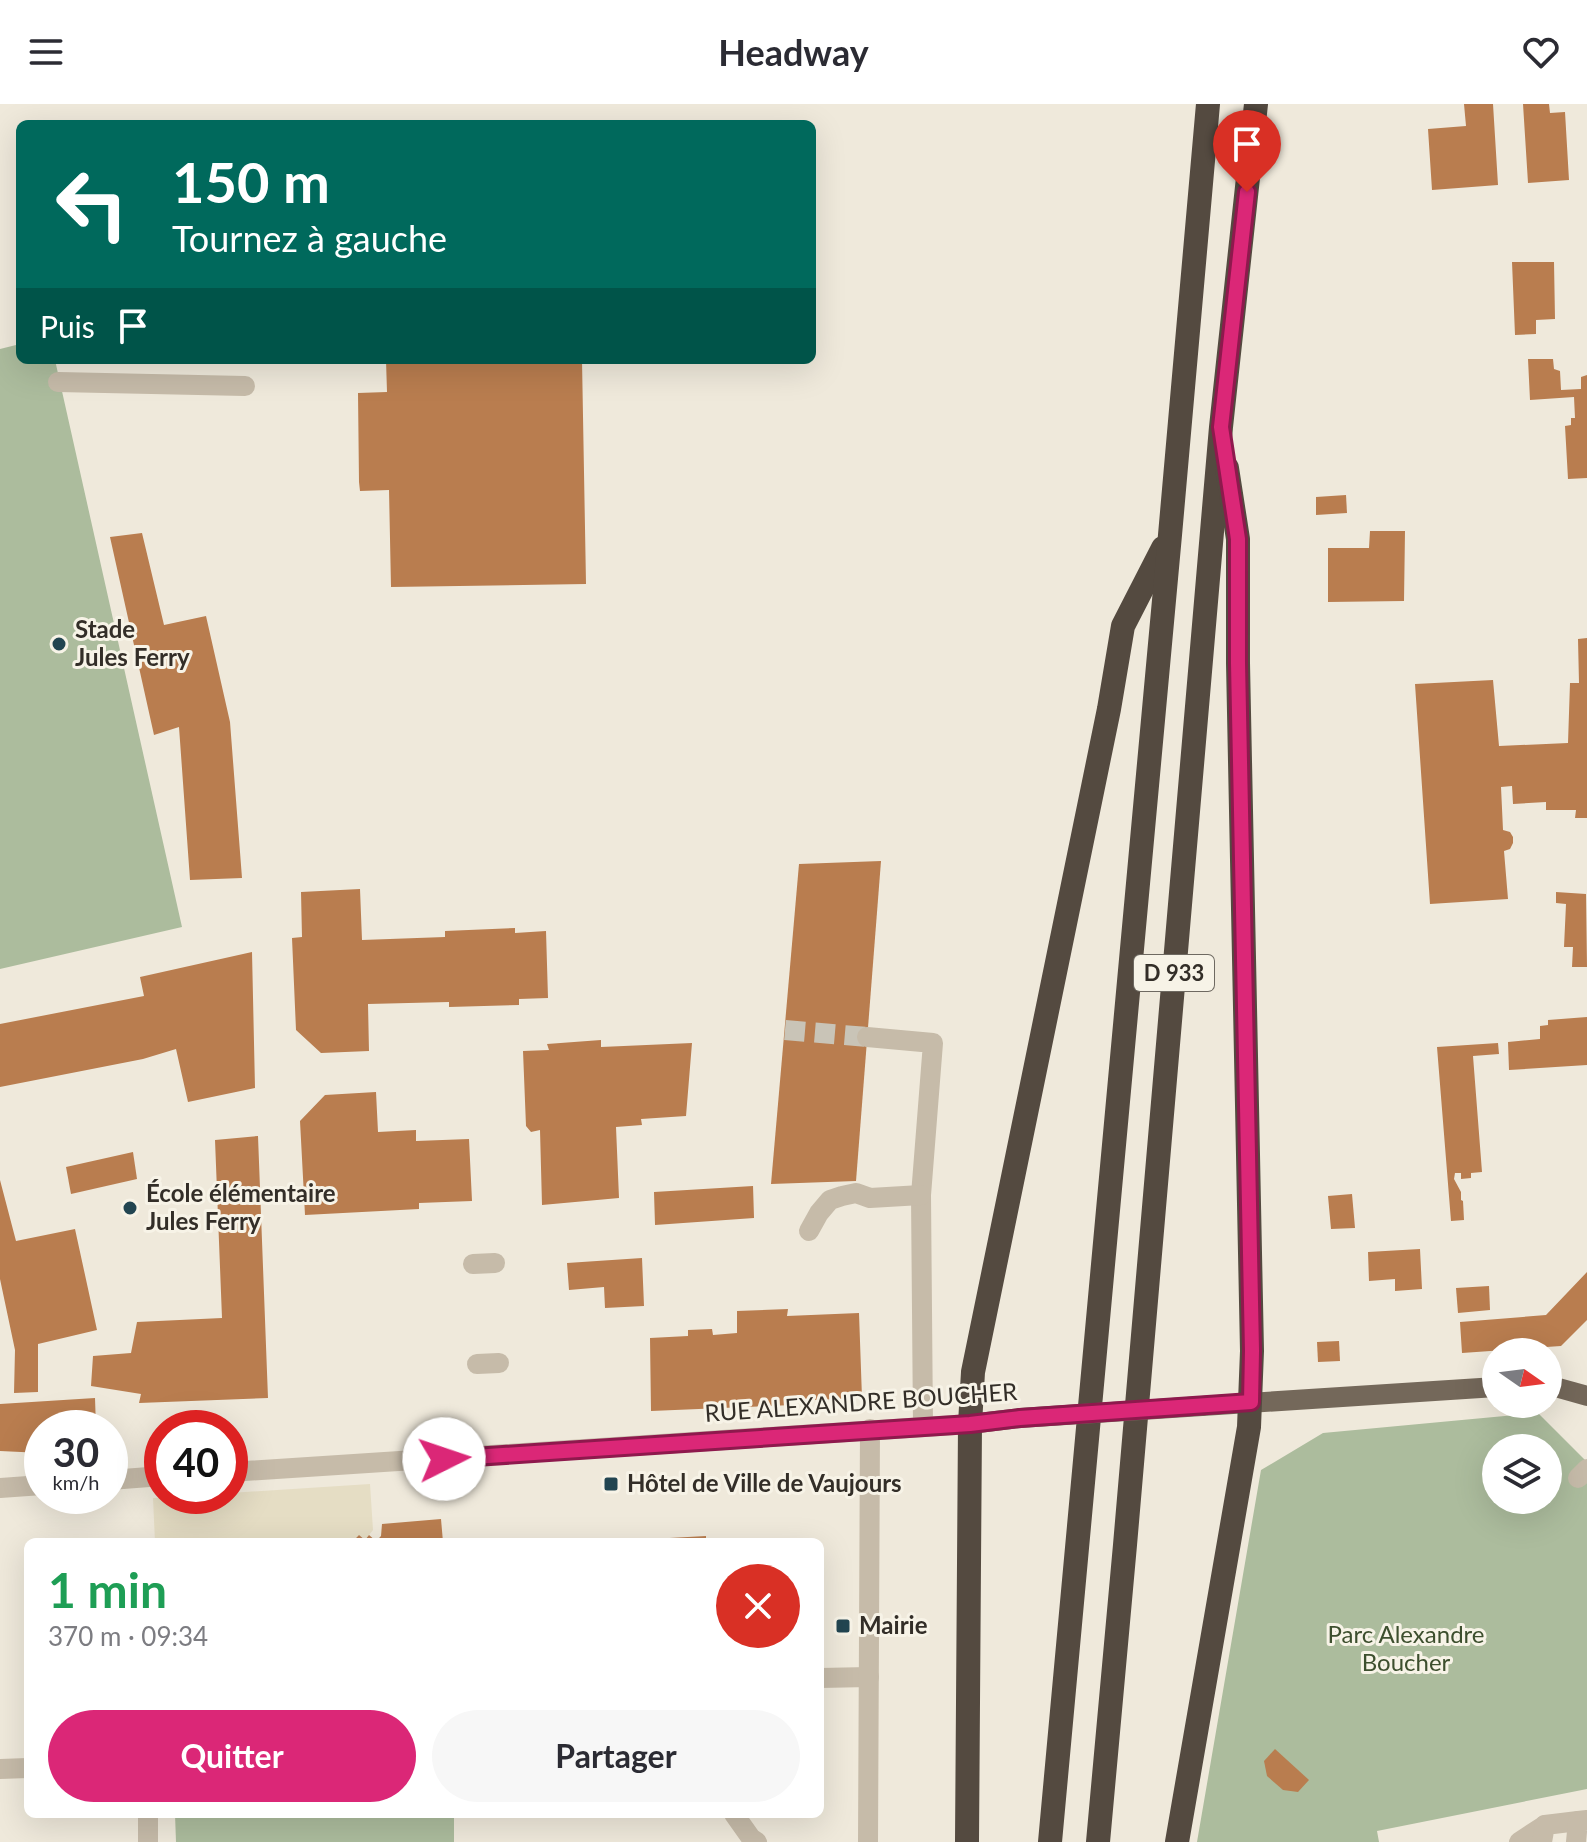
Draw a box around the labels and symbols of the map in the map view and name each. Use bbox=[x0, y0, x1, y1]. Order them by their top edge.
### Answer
pin bbox=[1213, 110, 1281, 192]
place label: Stade Jules Ferry bbox=[75, 614, 190, 671]
marker: Stade Jules Ferry bbox=[50, 635, 68, 653]
road number: D 933 bbox=[1134, 955, 1214, 991]
place label: École élémentaire Jules Ferry bbox=[146, 1178, 336, 1235]
marker: École élémentaire Jules Ferry bbox=[121, 1199, 139, 1217]
north arrow bbox=[1482, 1338, 1562, 1418]
street label: RUE ALEXANDRE BOUCHER bbox=[704, 1376, 1018, 1427]
speed limit sign: 40 bbox=[144, 1410, 248, 1514]
position arrow bbox=[402, 1417, 486, 1501]
place label: Hôtel de Ville de Vaujours bbox=[627, 1468, 902, 1497]
marker: Hôtel de Ville de Vaujours bbox=[602, 1475, 620, 1493]
place label: Mairie bbox=[859, 1610, 928, 1639]
marker: Mairie bbox=[834, 1617, 852, 1635]
park label: Parc Alexandre Boucher bbox=[1327, 1619, 1485, 1676]

